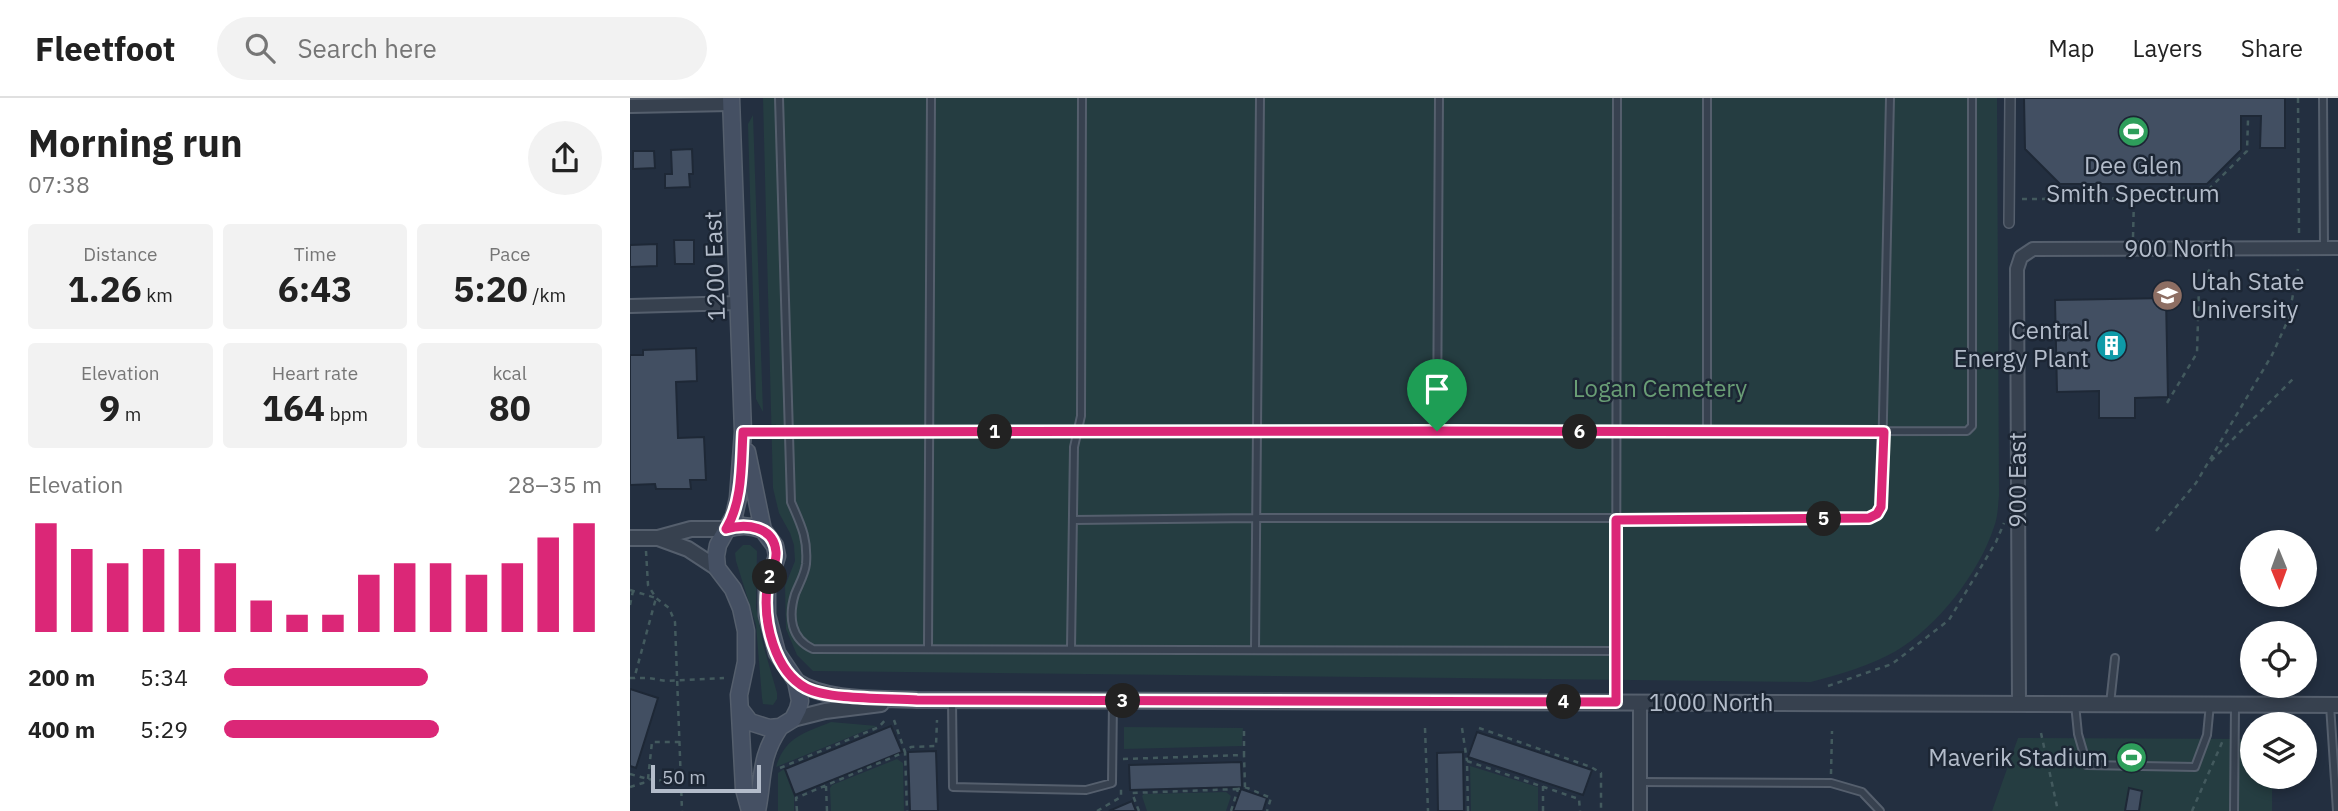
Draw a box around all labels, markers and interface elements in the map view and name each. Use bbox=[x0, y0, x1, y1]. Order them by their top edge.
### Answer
search box bbox=[217, 17, 707, 80]
text: Fleetfoot bbox=[35, 27, 175, 70]
icon: search bbox=[241, 29, 279, 67]
text: Search here bbox=[297, 31, 437, 65]
text: Map bbox=[2048, 32, 2095, 64]
text: Layers bbox=[2133, 32, 2203, 64]
text: Share bbox=[2241, 32, 2303, 64]
sports icon: Dee Glen Smith Spectrum bbox=[2116, 115, 2150, 149]
text: Morning run bbox=[28, 118, 243, 167]
button: share bbox=[528, 121, 602, 195]
place label: Dee Glen Smith Spectrum bbox=[2046, 149, 2220, 209]
text: 07:38 bbox=[28, 169, 90, 199]
street label: 1200 East bbox=[696, 210, 732, 322]
street label: 900 North bbox=[2124, 232, 2234, 264]
text: Distance bbox=[83, 242, 157, 266]
text: Time bbox=[294, 242, 336, 266]
text: Pace bbox=[489, 242, 530, 266]
place label: Utah State University bbox=[2191, 265, 2305, 325]
text: 1.26 bbox=[68, 266, 142, 312]
text: 6:43 bbox=[278, 266, 352, 312]
text: 5:20 bbox=[453, 266, 528, 312]
school or university icon: Utah State University bbox=[2151, 279, 2185, 313]
text: km bbox=[142, 283, 173, 307]
text: /km bbox=[528, 283, 566, 307]
place label: Central Energy Plant bbox=[1954, 314, 2089, 374]
building icon: Central Energy Plant bbox=[2095, 328, 2129, 362]
pin bbox=[1407, 359, 1467, 431]
text: Elevation bbox=[81, 361, 160, 385]
text: Heart rate bbox=[272, 361, 358, 385]
text: kcal bbox=[492, 361, 527, 385]
icon: arrive bbox=[1418, 370, 1456, 408]
park label: Logan Cemetery bbox=[1573, 372, 1747, 404]
text: 9 bbox=[99, 385, 120, 431]
text: 164 bbox=[262, 385, 325, 431]
text: 80 bbox=[489, 385, 531, 431]
text: m bbox=[120, 402, 141, 426]
text: bpm bbox=[325, 402, 368, 426]
pin: 1 bbox=[978, 414, 1012, 450]
pin: 6 bbox=[1562, 414, 1598, 450]
text: 1 bbox=[989, 419, 1000, 443]
text: 6 bbox=[1574, 419, 1585, 443]
street label: 900 East bbox=[2001, 432, 2033, 528]
text: Elevation bbox=[28, 469, 123, 499]
text: 28–35 m bbox=[508, 469, 602, 499]
pin: 5 bbox=[1806, 502, 1842, 536]
text: 5 bbox=[1818, 506, 1829, 530]
north arrow bbox=[2240, 530, 2317, 607]
map controls bbox=[2240, 530, 2317, 789]
pin: 2 bbox=[752, 560, 788, 594]
text: 2 bbox=[764, 564, 775, 588]
button: locate bbox=[2240, 621, 2317, 698]
text: 200 m bbox=[28, 662, 95, 692]
text: 5:34 bbox=[140, 662, 188, 692]
pin: 3 bbox=[1106, 684, 1140, 718]
pin: 4 bbox=[1546, 684, 1581, 720]
street label: 1000 North bbox=[1649, 686, 1773, 718]
text: 3 bbox=[1117, 688, 1128, 712]
text: 4 bbox=[1558, 689, 1569, 713]
button: layers bbox=[2240, 712, 2317, 789]
text: 400 m bbox=[28, 714, 95, 744]
text: 5:29 bbox=[140, 714, 188, 744]
place label: Maverik Stadium bbox=[1928, 741, 2108, 773]
sports icon: Maverik Stadium bbox=[2114, 741, 2148, 775]
scale bar bbox=[651, 762, 761, 794]
text: 50 m bbox=[662, 765, 706, 789]

